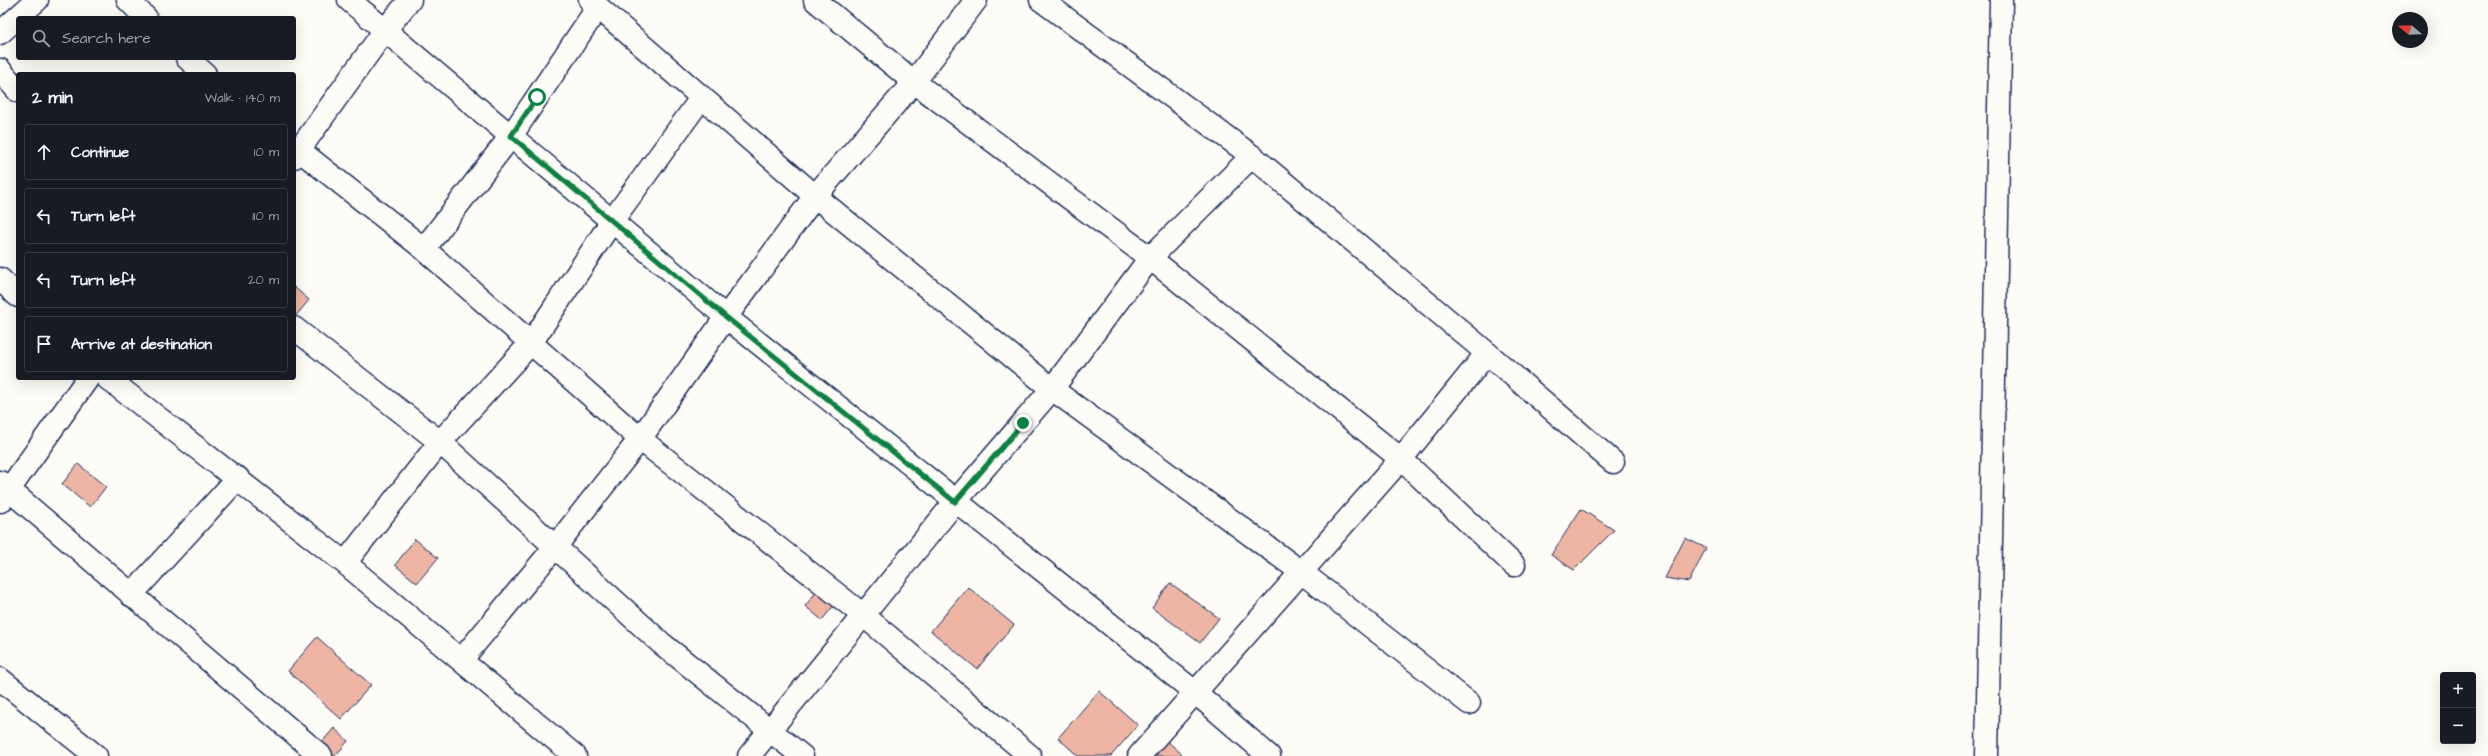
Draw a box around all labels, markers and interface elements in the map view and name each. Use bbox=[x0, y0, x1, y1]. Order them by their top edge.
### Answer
north arrow bbox=[2392, 12, 2428, 48]
search box bbox=[16, 16, 296, 60]
icon: search bbox=[30, 27, 52, 49]
text: Search here bbox=[62, 28, 151, 49]
text: 2 min bbox=[32, 86, 73, 110]
route start bbox=[528, 88, 546, 106]
text: Walk · 140 m bbox=[205, 89, 280, 107]
icon: ahead bbox=[33, 141, 55, 163]
text: Continue bbox=[71, 142, 129, 163]
text: 10 m bbox=[254, 143, 279, 161]
icon: left bbox=[33, 205, 55, 227]
text: Turn left bbox=[71, 206, 135, 227]
text: 110 m bbox=[252, 207, 279, 225]
icon: left bbox=[33, 269, 55, 291]
text: Turn left bbox=[71, 270, 135, 291]
text: 20 m bbox=[248, 271, 279, 289]
icon: arrive bbox=[33, 333, 55, 355]
text: Arrive at destination bbox=[71, 334, 212, 355]
route end bbox=[1014, 414, 1032, 432]
map controls bbox=[2440, 672, 2476, 744]
button: + bbox=[2440, 672, 2476, 708]
button: − bbox=[2440, 708, 2476, 744]

